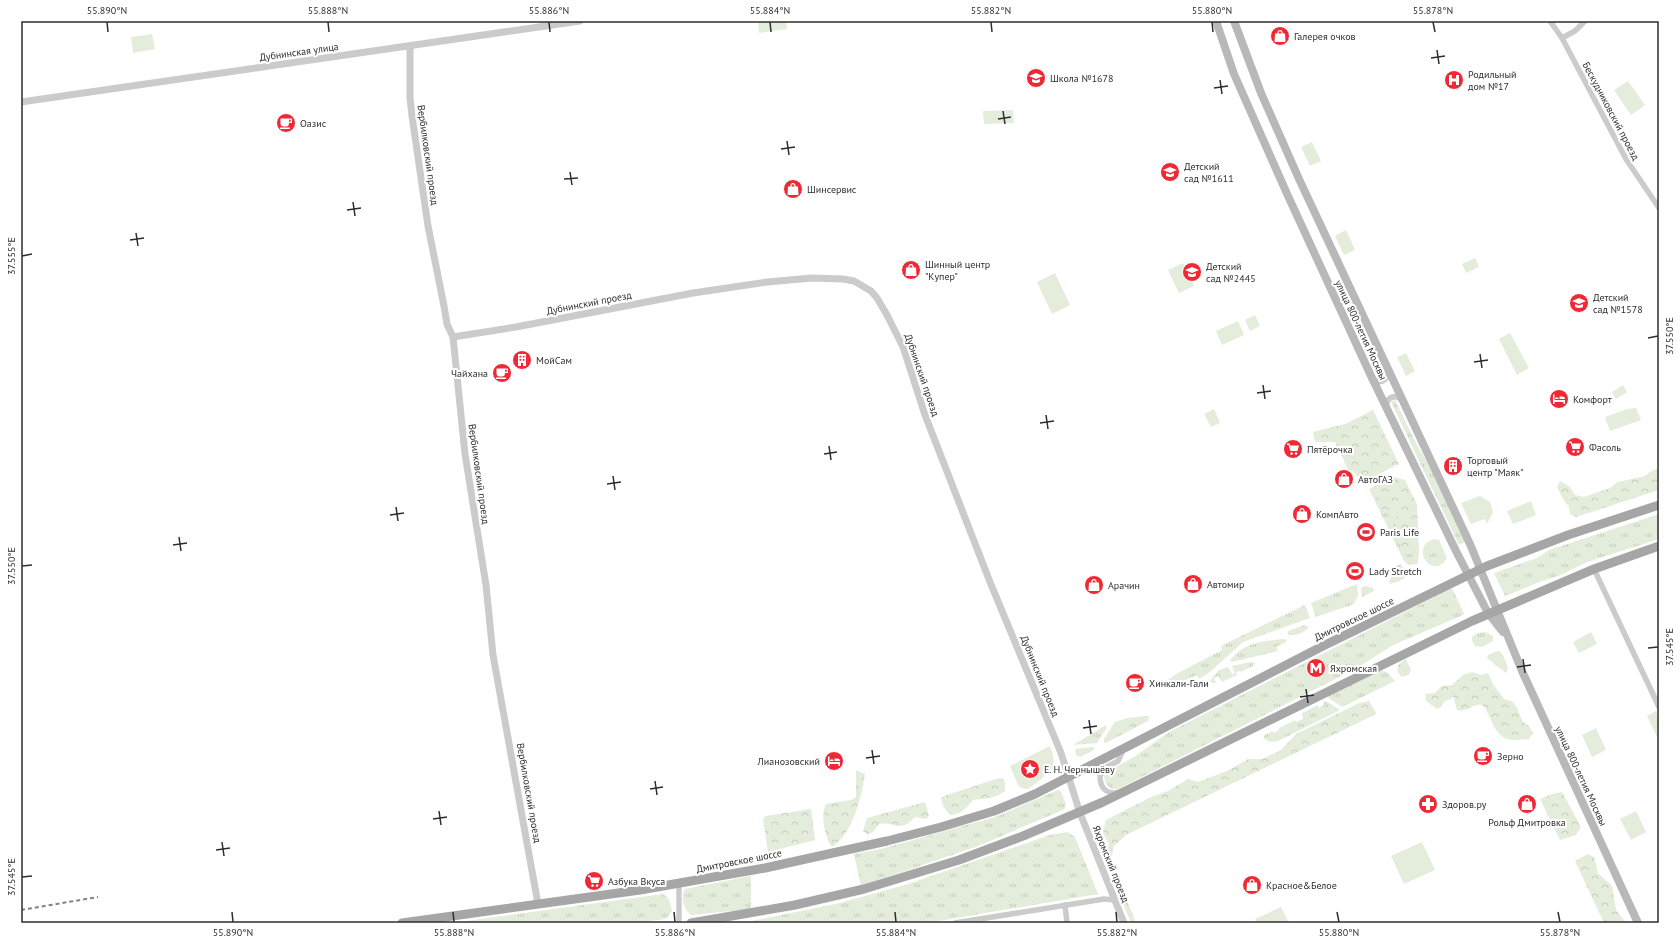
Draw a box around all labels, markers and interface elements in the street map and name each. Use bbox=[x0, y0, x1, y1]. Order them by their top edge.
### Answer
text: 55.890°N bbox=[87, 4, 127, 17]
text: 55.888°N bbox=[308, 4, 348, 17]
text: 55.886°N bbox=[529, 4, 569, 17]
text: 55.884°N bbox=[750, 4, 790, 17]
text: 55.882°N bbox=[971, 4, 1011, 17]
text: 55.880°N bbox=[1192, 4, 1232, 17]
text: 55.878°N bbox=[1413, 4, 1453, 17]
shop icon: Галерея очков bbox=[1269, 25, 1291, 47]
place label: Галерея очков bbox=[1294, 30, 1356, 43]
street label: Дубнинская улица bbox=[259, 40, 339, 64]
street label: Бескудниковский проезд bbox=[1580, 60, 1643, 163]
school or university icon: Школа №1678 bbox=[1025, 67, 1047, 89]
place label: Родильный дом №17 bbox=[1468, 68, 1517, 93]
hospital icon: Родильный дом №17 bbox=[1443, 69, 1465, 91]
place label: Школа №1678 bbox=[1050, 72, 1113, 85]
street label: Вербилковский проезд bbox=[415, 104, 442, 207]
cafe icon: Оазис bbox=[275, 112, 297, 134]
place label: Оазис bbox=[300, 117, 327, 130]
place label: Детский сад №1611 bbox=[1184, 160, 1234, 185]
school or university icon: Детский сад №1611 bbox=[1159, 161, 1181, 183]
shop icon: Шинсервис bbox=[782, 178, 804, 200]
place label: Шинсервис bbox=[807, 183, 857, 196]
text: 37.555°E bbox=[5, 237, 18, 275]
place label: Шинный центр "Купер" bbox=[925, 258, 990, 283]
shop icon: Шинный центр "Купер" bbox=[900, 259, 922, 281]
place label: Детский сад №2445 bbox=[1206, 260, 1256, 285]
school or university icon: Детский сад №2445 bbox=[1181, 261, 1203, 283]
street label: улица 800-летия Москвы bbox=[1332, 278, 1390, 382]
street label: Дубнинский проезд bbox=[545, 288, 633, 318]
place label: Детский сад №1578 bbox=[1593, 291, 1643, 316]
school or university icon: Детский сад №1578 bbox=[1568, 292, 1590, 314]
text: 37.550°E bbox=[1663, 317, 1676, 355]
street label: Дубнинский проезд bbox=[902, 332, 942, 419]
building icon: МойСам bbox=[511, 349, 533, 371]
place label: МойСам bbox=[536, 354, 572, 367]
cafe icon: Чайхана bbox=[491, 362, 513, 384]
place label: Чайхана bbox=[451, 367, 488, 380]
hotel icon: Комфорт bbox=[1548, 388, 1570, 410]
place label: Комфорт bbox=[1573, 393, 1612, 406]
street label: Вербилковский проезд bbox=[466, 423, 493, 526]
supermarket icon: Фасоль bbox=[1564, 436, 1586, 458]
supermarket icon: Пятёрочка bbox=[1282, 438, 1304, 460]
place label: Фасоль bbox=[1589, 441, 1621, 454]
place label: Пятёрочка bbox=[1307, 443, 1353, 456]
place label: Торговый центр "Маяк" bbox=[1467, 454, 1523, 479]
building icon: Торговый центр "Маяк" bbox=[1442, 455, 1464, 477]
shop icon: АвтоГАЗ bbox=[1333, 468, 1355, 490]
place label: АвтоГАЗ bbox=[1358, 473, 1393, 486]
shop icon: КомпАвто bbox=[1291, 503, 1313, 525]
place label: КомпАвто bbox=[1316, 508, 1359, 521]
sports icon: Paris Life bbox=[1355, 521, 1377, 543]
place label: Paris Life bbox=[1380, 526, 1419, 539]
text: 37.550°E bbox=[5, 547, 18, 585]
sports icon: Lady Stretch bbox=[1344, 560, 1366, 582]
place label: Lady Stretch bbox=[1369, 565, 1422, 578]
shop icon: Автомир bbox=[1182, 573, 1204, 595]
shop icon: Арачин bbox=[1083, 574, 1105, 596]
place label: Автомир bbox=[1207, 578, 1244, 591]
place label: Арачин bbox=[1108, 579, 1140, 592]
street label: Дмитровское шоссе bbox=[1312, 594, 1396, 644]
text: 37.545°E bbox=[1663, 628, 1676, 666]
street label: Дубнинский проезд bbox=[1018, 633, 1062, 719]
metro station icon: Яхромская bbox=[1305, 657, 1327, 679]
place label: Яхромская bbox=[1330, 662, 1377, 675]
cafe icon: Хинкали-Гали bbox=[1124, 672, 1146, 694]
place label: Хинкали-Гали bbox=[1149, 677, 1209, 690]
street label: улица 800-летия Москвы bbox=[1552, 724, 1610, 828]
street label: Вербилковский проезд bbox=[514, 742, 544, 844]
cafe icon: Зерно bbox=[1472, 745, 1494, 767]
hotel icon: Лианозовский bbox=[823, 750, 845, 772]
place label: Зерно bbox=[1497, 750, 1524, 763]
place label: Лианозовский bbox=[757, 755, 820, 768]
place icon: Е. Н. Чернышёву bbox=[1019, 758, 1041, 780]
place label: Е. Н. Чернышёву bbox=[1044, 763, 1115, 776]
pharmacy icon: Здоров.ру bbox=[1417, 793, 1439, 815]
shop icon: Рольф Дмитровка bbox=[1516, 793, 1538, 815]
place label: Здоров.ру bbox=[1442, 798, 1487, 811]
place label: Рольф Дмитровка bbox=[1488, 816, 1566, 829]
street label: Яхромский проезд bbox=[1090, 824, 1133, 905]
street label: Дмитровское шоссе bbox=[695, 846, 783, 876]
text: 37.545°E bbox=[5, 858, 18, 896]
supermarket icon: Азбука Вкуса bbox=[583, 870, 605, 892]
shop icon: Красное&Белое bbox=[1241, 874, 1263, 896]
place label: Азбука Вкуса bbox=[608, 875, 665, 888]
place label: Красное&Белое bbox=[1266, 879, 1337, 892]
text: 55.890°N bbox=[213, 926, 253, 939]
text: 55.888°N bbox=[434, 926, 474, 939]
text: 55.886°N bbox=[655, 926, 695, 939]
text: 55.884°N bbox=[876, 926, 916, 939]
text: 55.882°N bbox=[1097, 926, 1137, 939]
text: 55.880°N bbox=[1319, 926, 1359, 939]
text: 55.878°N bbox=[1540, 926, 1580, 939]

